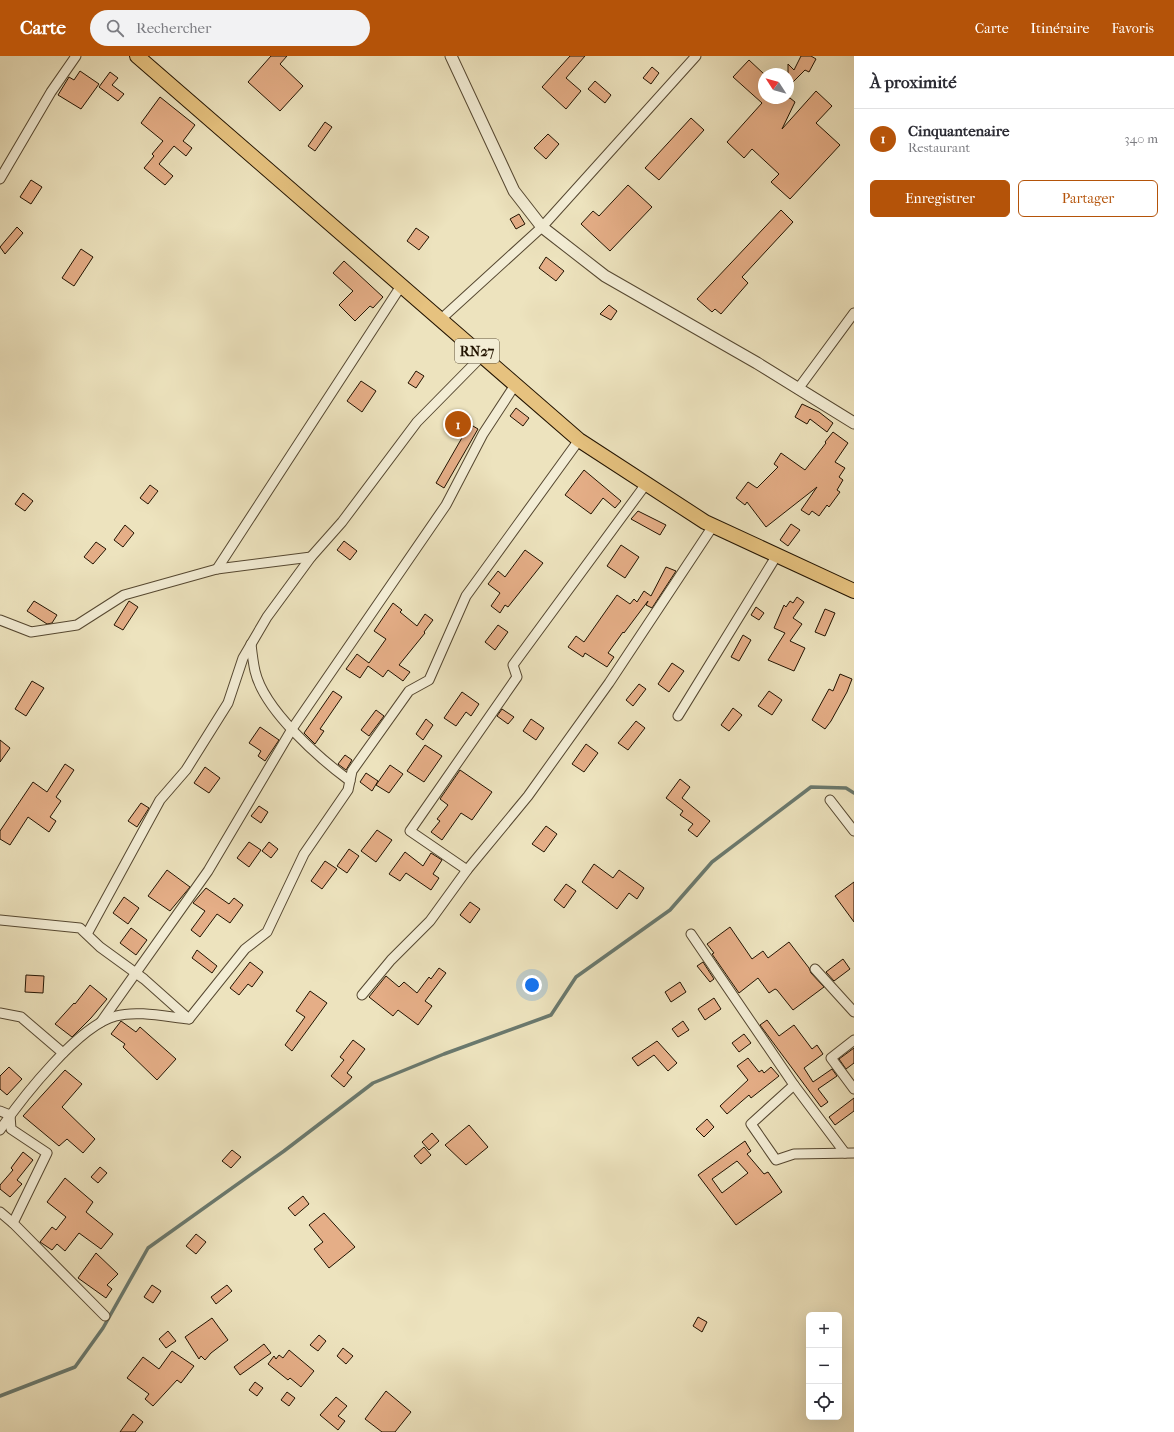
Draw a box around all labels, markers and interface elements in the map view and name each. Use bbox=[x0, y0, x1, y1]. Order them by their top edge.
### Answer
search box bbox=[90, 10, 370, 46]
text: Carte bbox=[20, 17, 66, 39]
icon: search bbox=[104, 17, 126, 39]
text: Rechercher bbox=[136, 19, 211, 37]
text: Carte bbox=[975, 20, 1009, 37]
text: Itinéraire bbox=[1031, 20, 1089, 37]
text: Favoris bbox=[1111, 20, 1154, 37]
north arrow bbox=[758, 68, 794, 104]
text: À proximité bbox=[870, 72, 957, 92]
text: Cinquantenaire bbox=[908, 122, 1009, 140]
text: 1 bbox=[881, 131, 885, 146]
text: 340 m bbox=[1124, 131, 1158, 146]
text: Restaurant bbox=[908, 140, 970, 155]
button: Enregistrer bbox=[870, 180, 1010, 217]
button: Partager bbox=[1018, 180, 1158, 217]
road number: RN27 bbox=[455, 339, 499, 363]
pin: 1 bbox=[445, 409, 471, 439]
your location bbox=[522, 975, 542, 995]
map controls bbox=[806, 1312, 842, 1420]
button: + bbox=[806, 1312, 842, 1348]
button: − bbox=[806, 1348, 842, 1384]
button: locate bbox=[806, 1384, 842, 1420]

